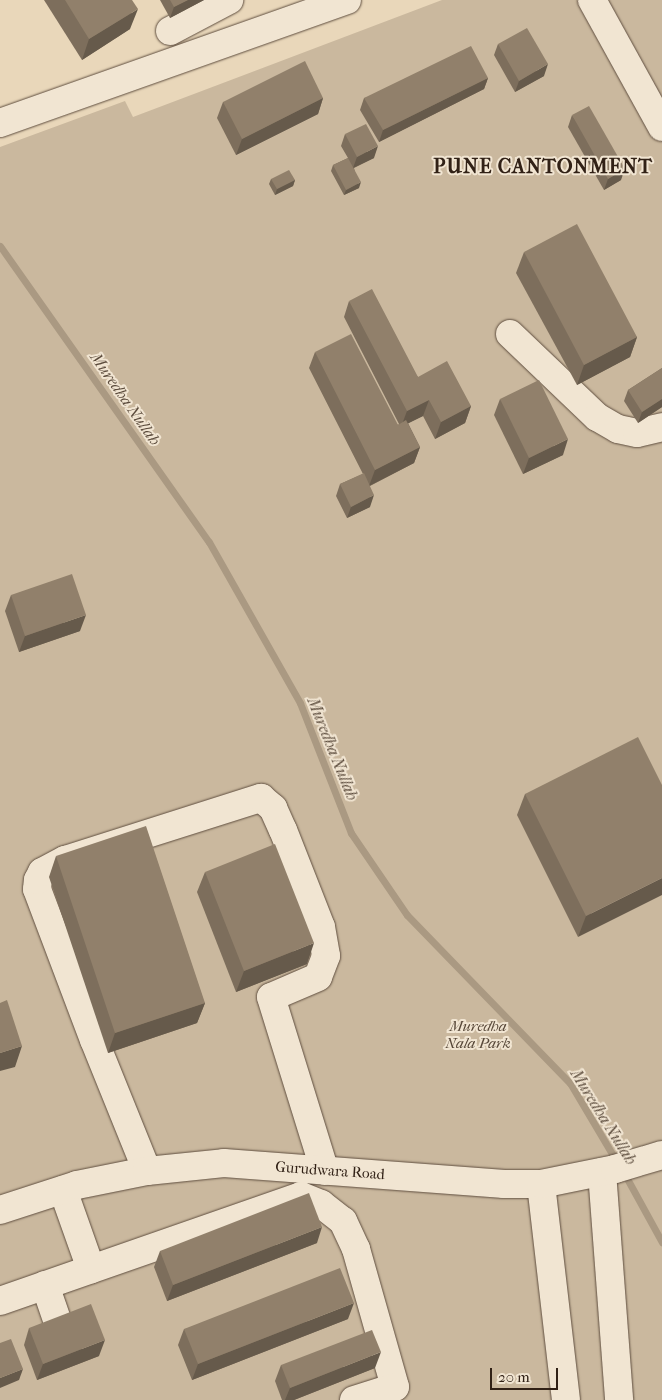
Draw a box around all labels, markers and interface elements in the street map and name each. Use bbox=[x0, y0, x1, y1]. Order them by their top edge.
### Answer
district label: PUNE CANTONMENT bbox=[431, 154, 655, 178]
water label: Muredha Nullah bbox=[86, 349, 164, 449]
water label: Muredha Nullah bbox=[303, 695, 361, 803]
park label: Muredha Nala Park bbox=[445, 1017, 511, 1052]
water label: Muredha Nullah bbox=[566, 1066, 640, 1168]
street label: Gurudwara Road bbox=[275, 1158, 385, 1184]
scale bar bbox=[492, 1358, 560, 1390]
text: 20 m bbox=[498, 1368, 530, 1386]

